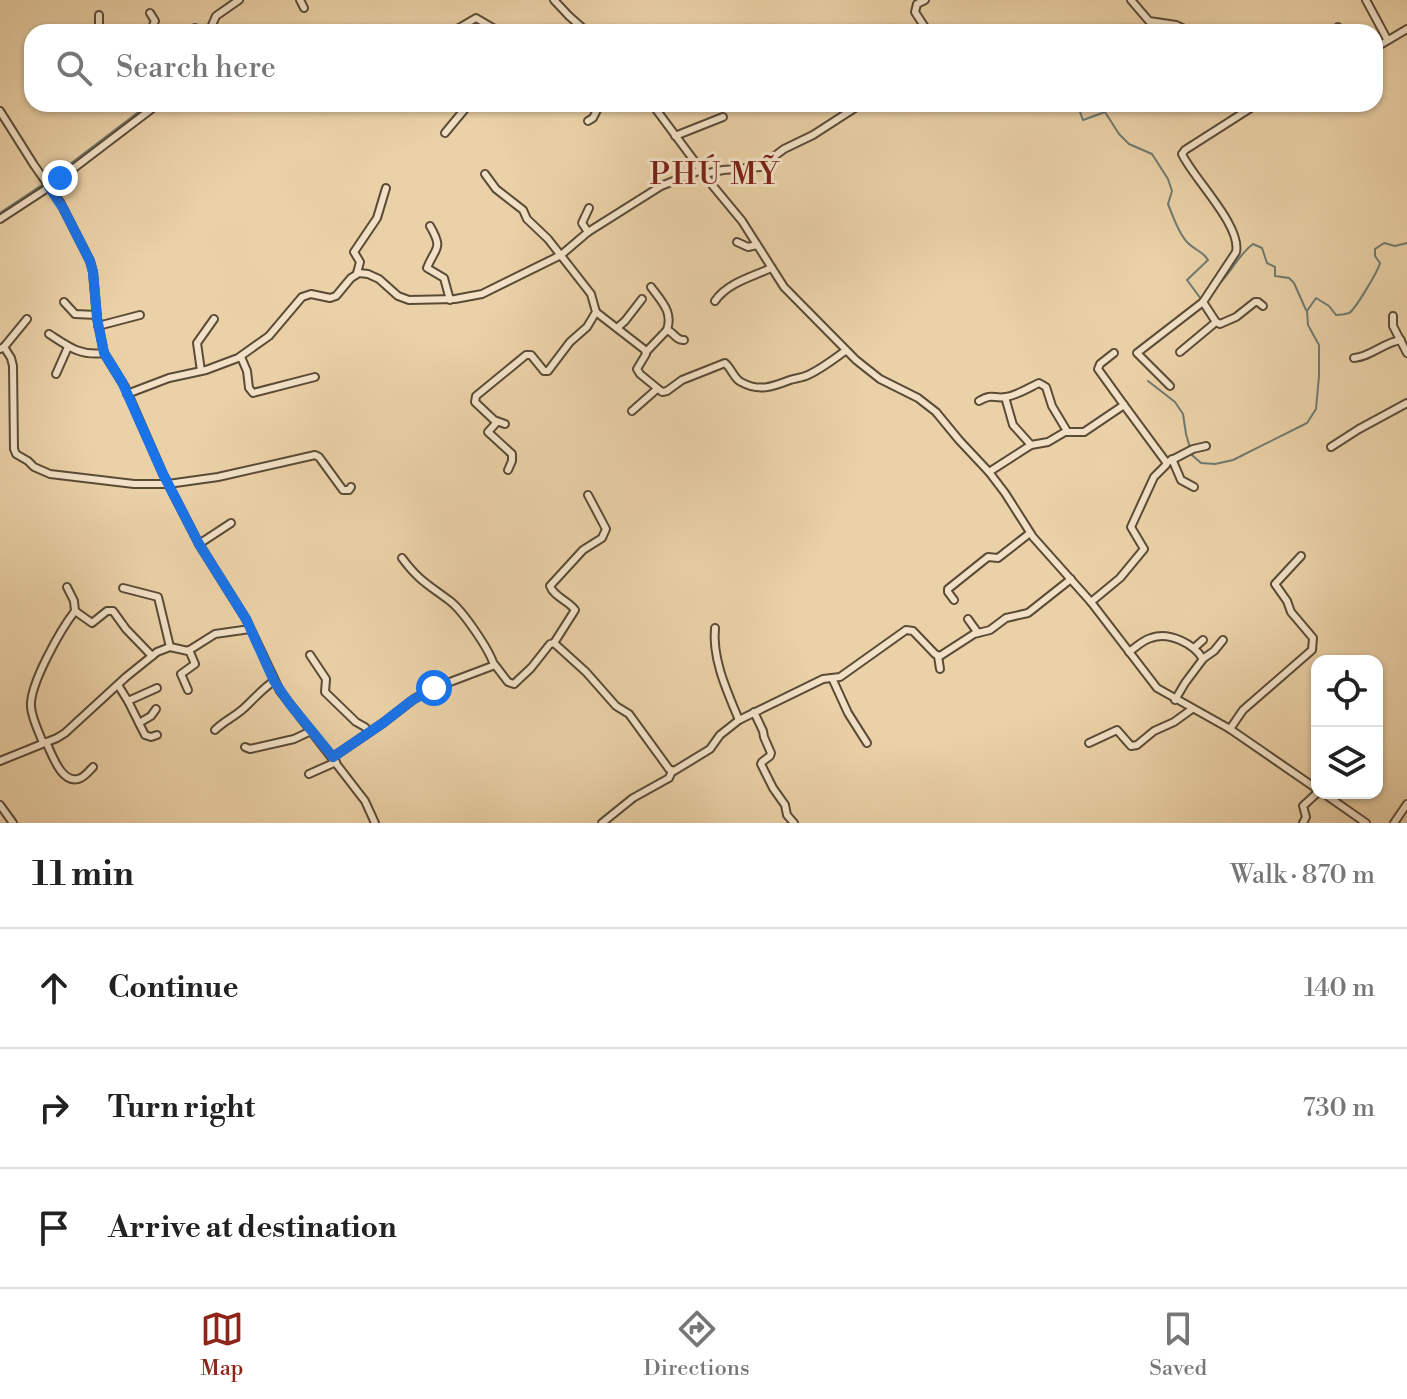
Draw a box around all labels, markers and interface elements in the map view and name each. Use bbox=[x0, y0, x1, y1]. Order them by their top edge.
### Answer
search box bbox=[24, 24, 1383, 112]
icon: search bbox=[52, 46, 96, 90]
text: Search here bbox=[116, 49, 276, 87]
district label: PHÚ MỸ bbox=[649, 154, 781, 194]
route end bbox=[42, 160, 78, 196]
map controls bbox=[1311, 655, 1383, 799]
button: locate bbox=[1311, 655, 1383, 727]
route start bbox=[416, 670, 452, 706]
button: layers bbox=[1311, 727, 1383, 799]
text: 11 min bbox=[32, 854, 134, 896]
text: Walk · 870 m bbox=[1230, 859, 1375, 891]
icon: ahead bbox=[32, 966, 76, 1010]
text: Continue bbox=[108, 969, 239, 1007]
text: 140 m bbox=[1304, 972, 1375, 1004]
icon: right bbox=[32, 1086, 76, 1130]
text: Turn right bbox=[108, 1089, 255, 1127]
text: 730 m bbox=[1302, 1092, 1375, 1124]
icon: arrive bbox=[32, 1206, 76, 1250]
text: Arrive at destination bbox=[108, 1209, 397, 1247]
tab: Map bbox=[200, 1307, 244, 1382]
tab: Directions bbox=[644, 1307, 750, 1382]
tab: Saved bbox=[1149, 1307, 1207, 1382]

